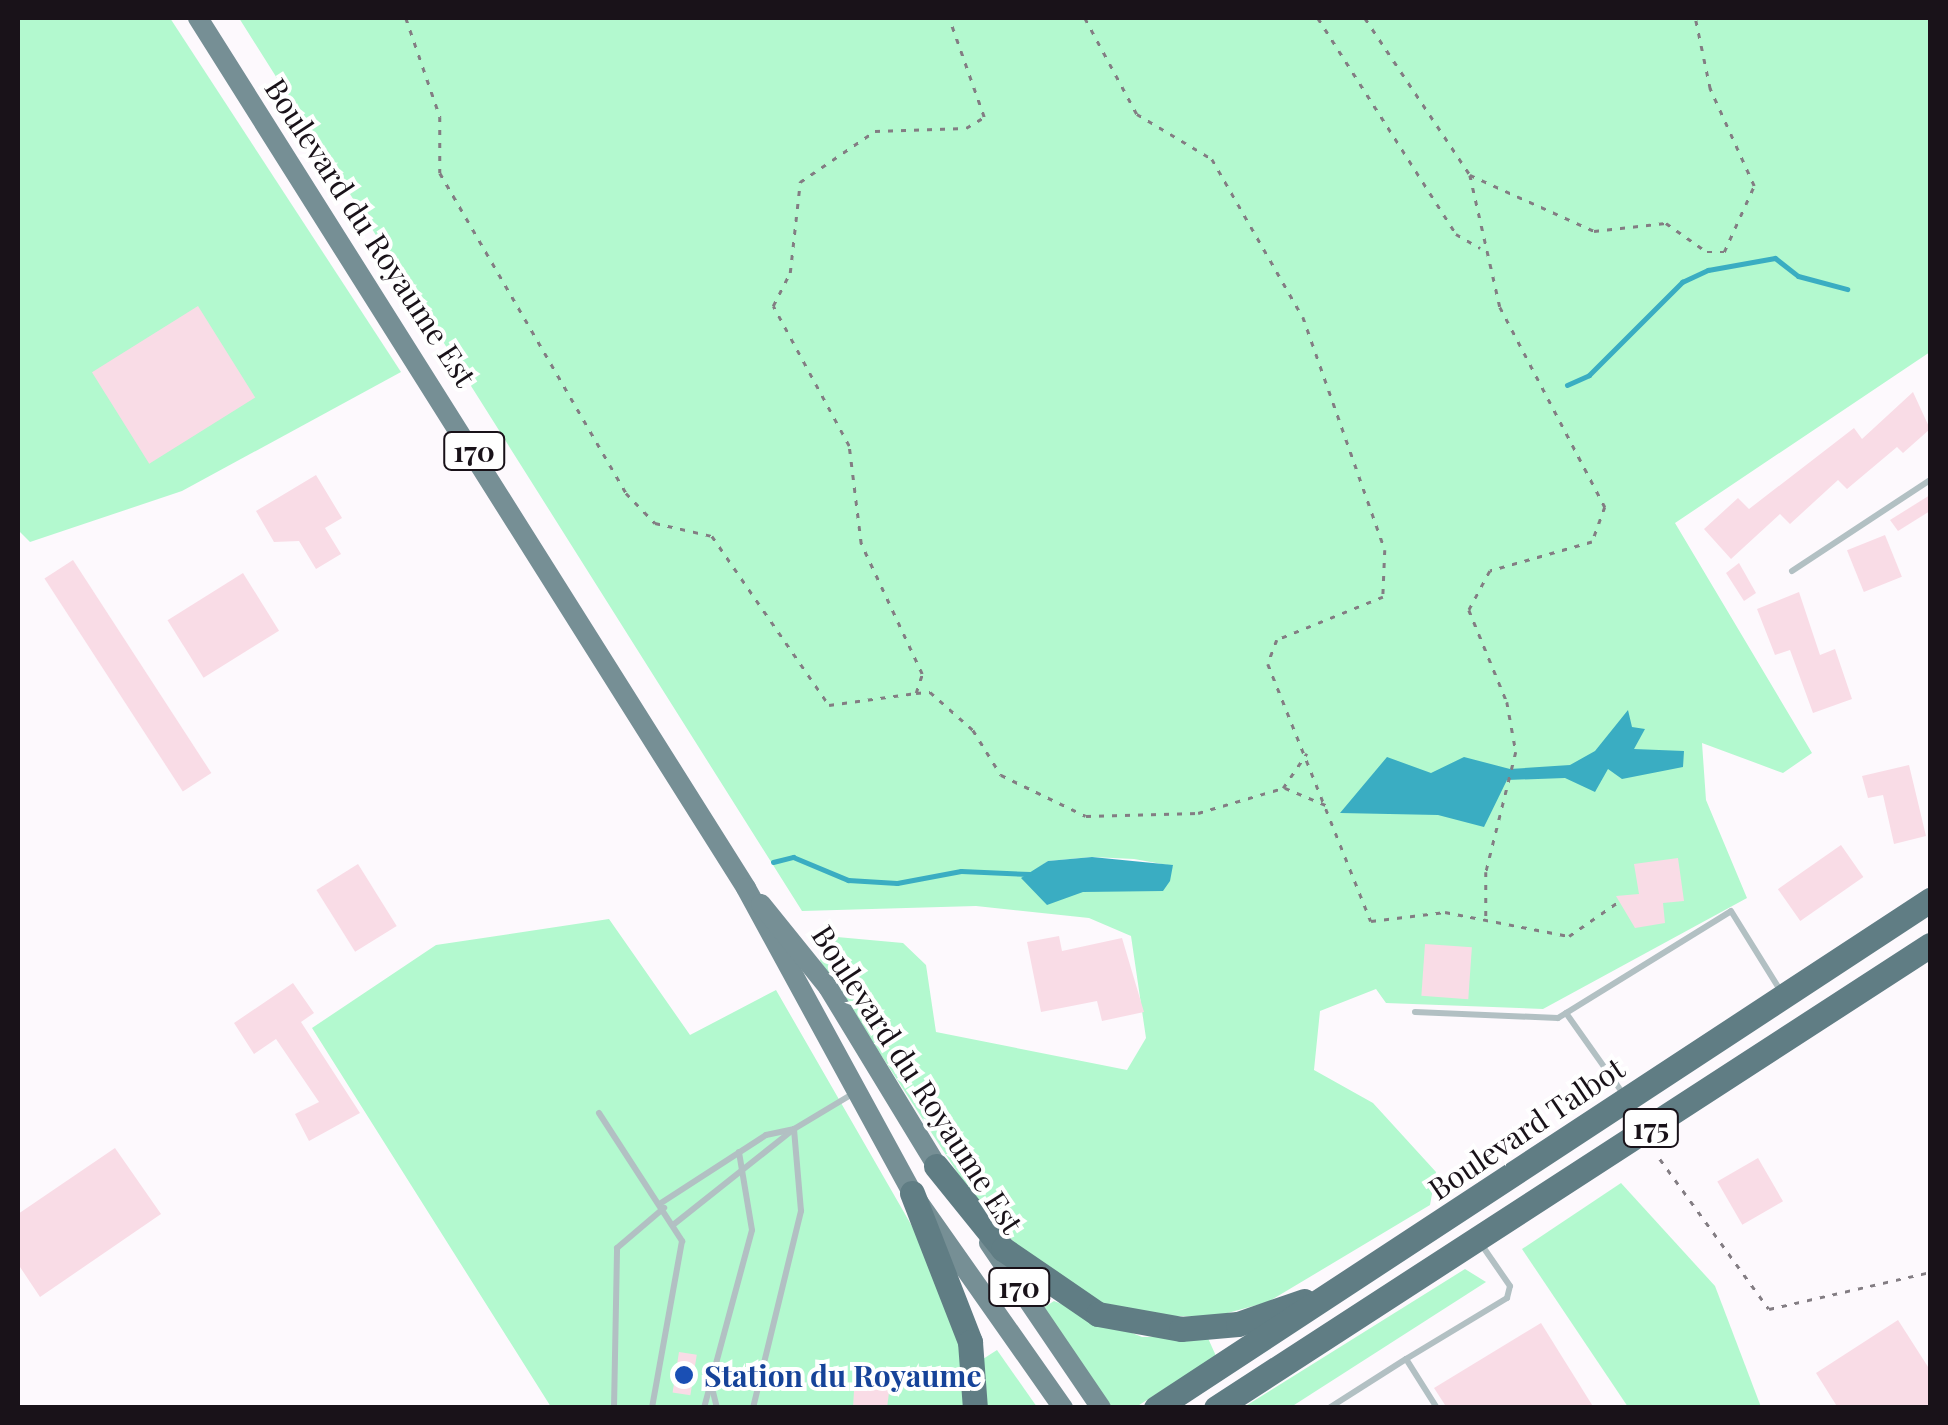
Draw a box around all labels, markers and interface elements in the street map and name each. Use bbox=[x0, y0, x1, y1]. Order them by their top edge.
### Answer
street label: Boulevard du Royaume Est bbox=[258, 71, 484, 393]
road number: 170 bbox=[442, 428, 506, 474]
street label: Boulevard du Royaume Est bbox=[805, 918, 1031, 1240]
street label: Boulevard Talbot bbox=[1421, 1049, 1631, 1207]
road number: 175 bbox=[1621, 1105, 1681, 1151]
road number: 170 bbox=[986, 1264, 1052, 1310]
place label: Station du Royaume bbox=[704, 1357, 982, 1393]
marker: Station du Royaume bbox=[673, 1364, 695, 1386]

